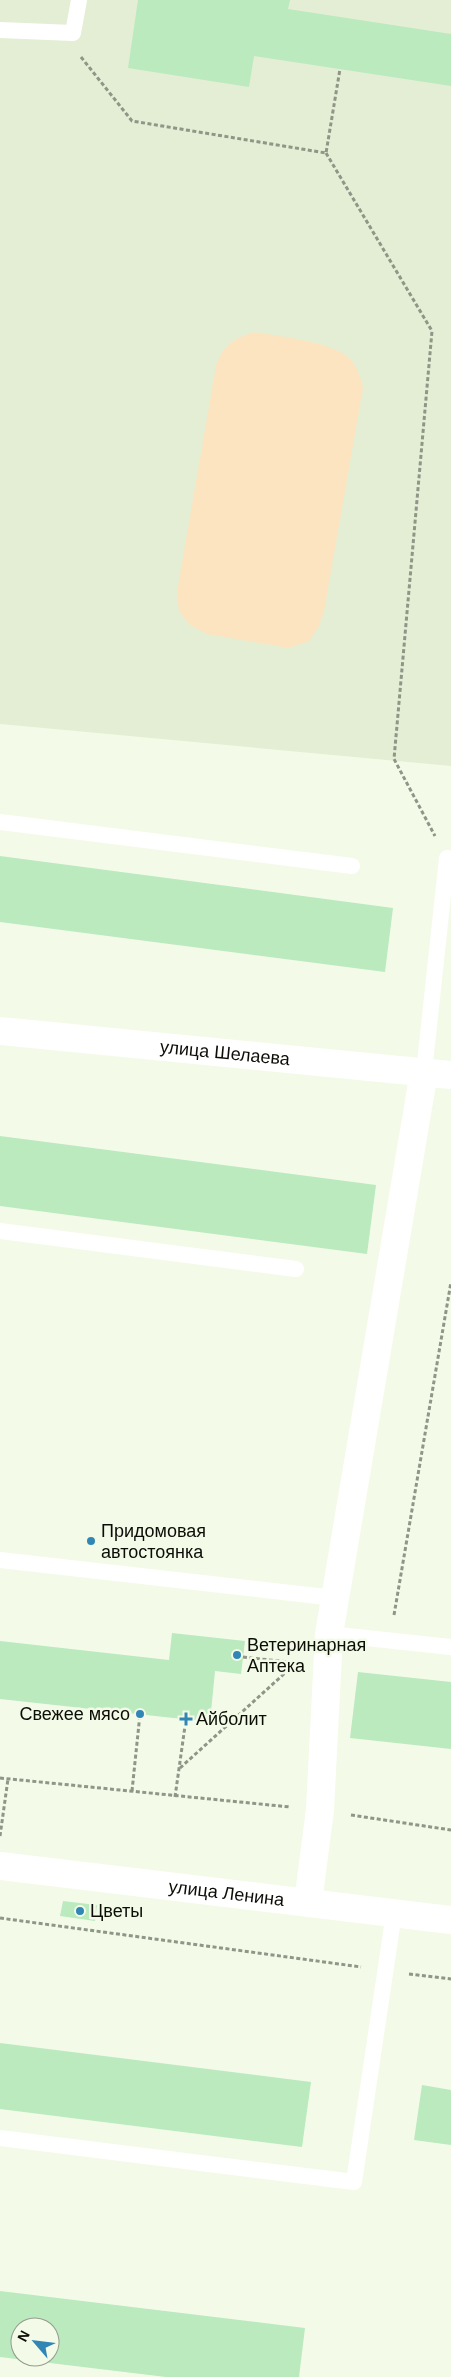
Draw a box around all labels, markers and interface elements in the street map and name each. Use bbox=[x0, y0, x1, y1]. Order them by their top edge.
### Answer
street label: улица Шелаева bbox=[159, 1037, 292, 1069]
place label: Придомовая автостоянка bbox=[101, 1521, 206, 1562]
marker: Придомовая автостоянка bbox=[85, 1535, 97, 1547]
place label: Ветеринарная Аптека bbox=[247, 1635, 366, 1676]
marker: Ветеринарная Аптека bbox=[231, 1649, 243, 1661]
place label: Свежее мясо bbox=[19, 1704, 130, 1724]
marker: Свежее мясо bbox=[134, 1708, 146, 1720]
place label: Айболит bbox=[196, 1709, 267, 1729]
marker: Айболит bbox=[180, 1713, 192, 1725]
street label: улица Ленина bbox=[167, 1876, 286, 1910]
place label: Цветы bbox=[90, 1901, 143, 1921]
marker: Цветы bbox=[74, 1905, 86, 1917]
north arrow bbox=[10, 2317, 60, 2367]
text: N bbox=[14, 2328, 33, 2344]

